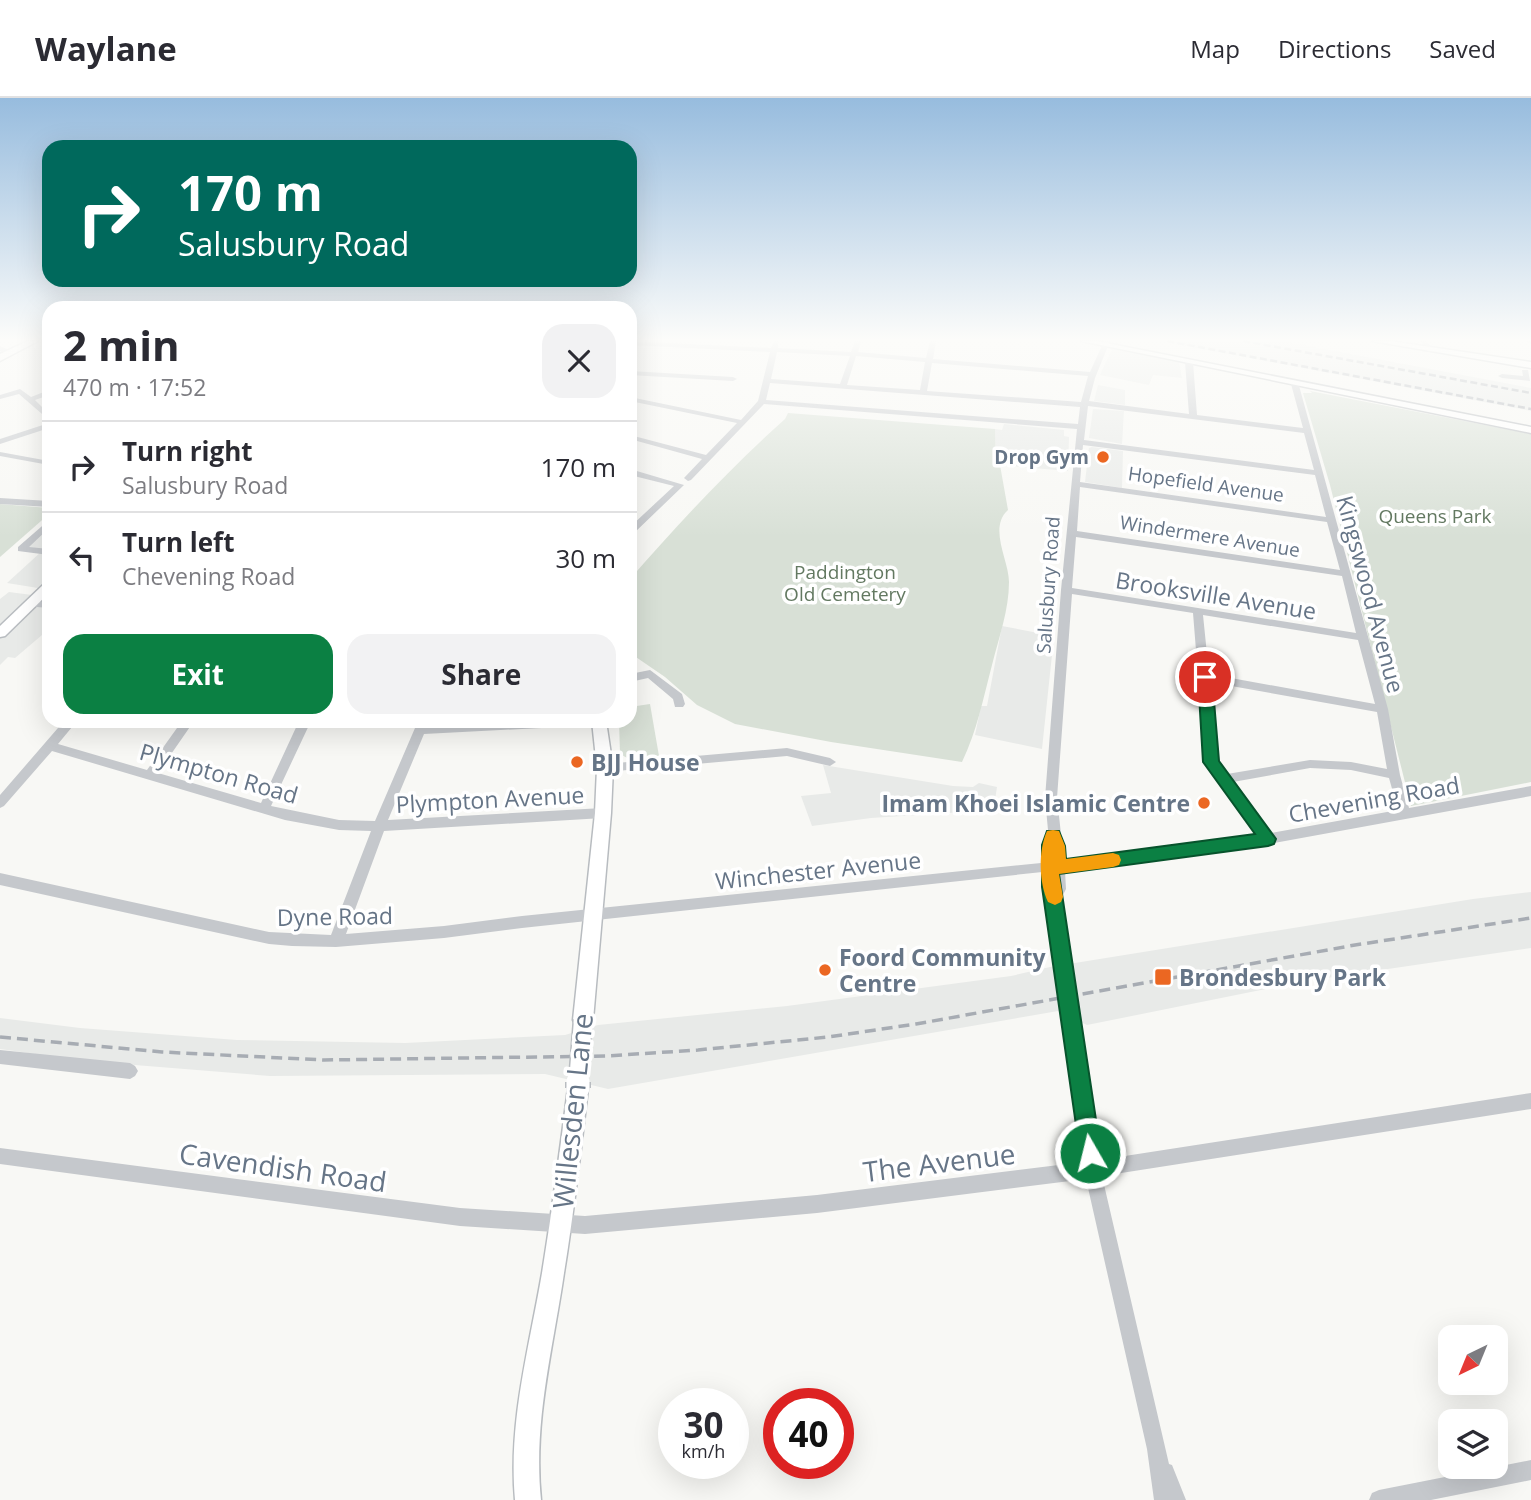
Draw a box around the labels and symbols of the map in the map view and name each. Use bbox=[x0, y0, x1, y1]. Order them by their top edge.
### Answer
place label: Drop Gym bbox=[994, 444, 1089, 470]
marker: Drop Gym bbox=[1095, 449, 1111, 465]
street label: Hopefield Avenue bbox=[1126, 460, 1286, 508]
street label: Kingswood Avenue bbox=[1329, 492, 1413, 696]
park label: Queens Park bbox=[1378, 503, 1492, 529]
street label: Windermere Avenue bbox=[1118, 509, 1302, 563]
street label: Salusbury Road bbox=[1030, 516, 1066, 654]
park label: Paddington Old Cemetery bbox=[784, 559, 906, 607]
street label: Brooksville Avenue bbox=[1113, 563, 1319, 627]
pin bbox=[1175, 647, 1235, 707]
street label: Plympton Road bbox=[136, 735, 302, 811]
place label: BJJ House bbox=[591, 746, 700, 778]
marker: BJJ House bbox=[569, 754, 585, 770]
street label: Chevening Road bbox=[1286, 768, 1462, 830]
street label: Plympton Avenue bbox=[395, 778, 585, 820]
place label: Imam Khoei Islamic Centre bbox=[881, 787, 1190, 819]
marker: Imam Khoei Islamic Centre bbox=[1196, 795, 1212, 811]
street label: Winchester Avenue bbox=[714, 843, 922, 897]
street label: Dyne Road bbox=[277, 899, 393, 933]
place label: Foord Community Centre bbox=[839, 941, 1046, 999]
place label: Brondesbury Park bbox=[1179, 961, 1387, 993]
marker: Foord Community Centre bbox=[817, 962, 833, 978]
marker: Brondesbury Park bbox=[1153, 967, 1173, 987]
street label: Willesden Lane bbox=[543, 1011, 601, 1211]
position arrow bbox=[1053, 1116, 1127, 1190]
street label: Cavendish Road bbox=[177, 1134, 389, 1200]
street label: The Avenue bbox=[861, 1134, 1017, 1190]
north arrow bbox=[1438, 1325, 1508, 1395]
speed limit sign: 40 bbox=[763, 1388, 854, 1479]

